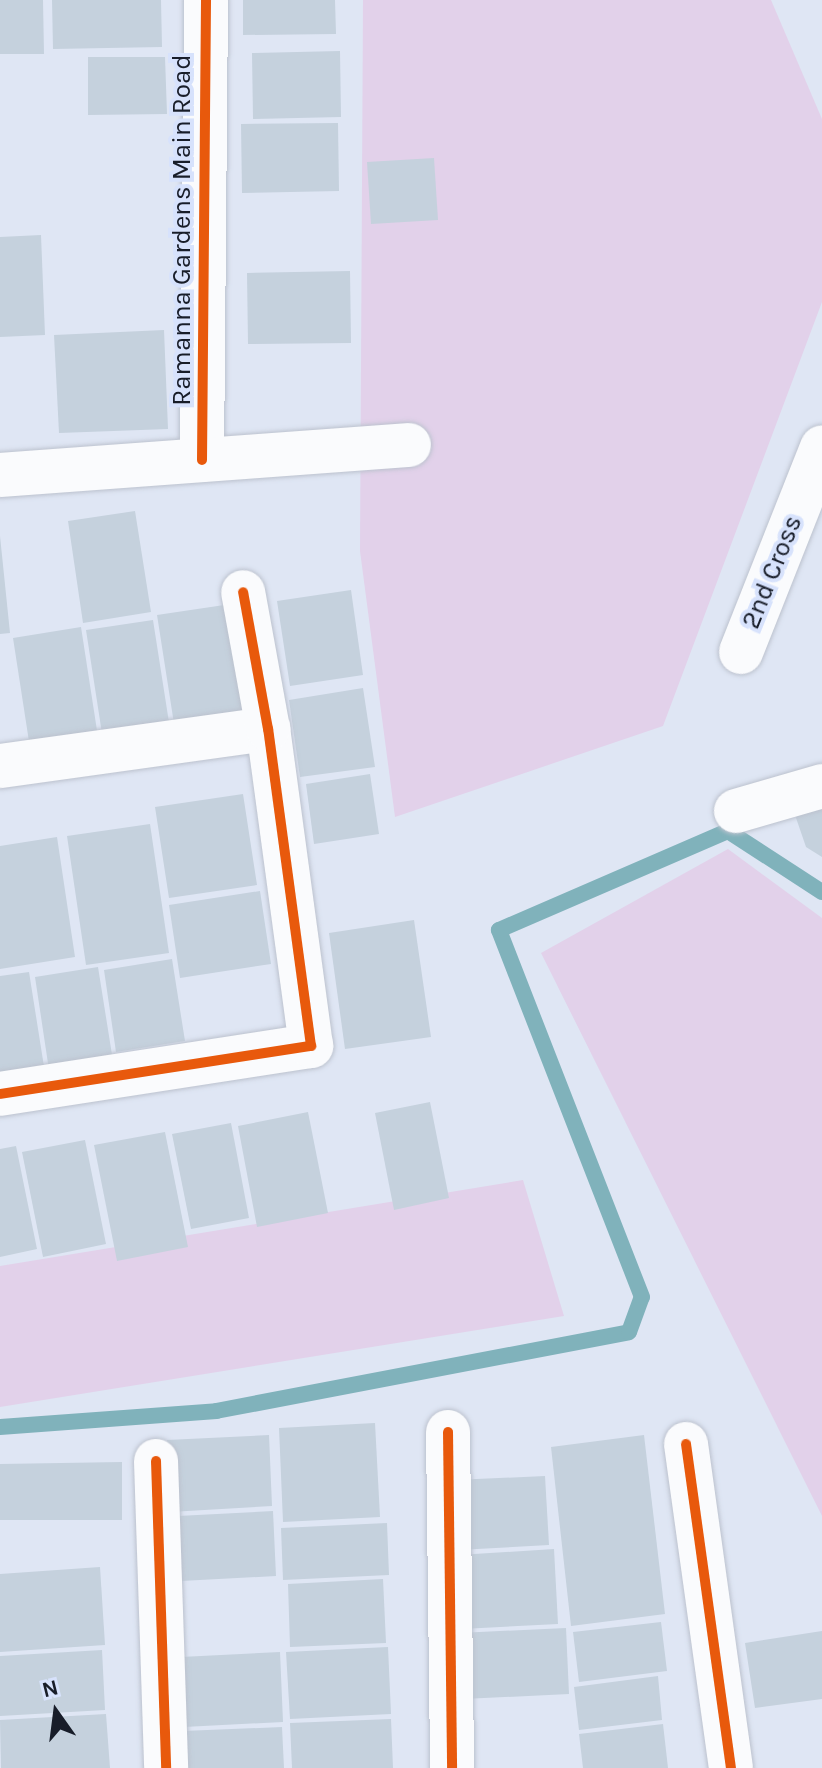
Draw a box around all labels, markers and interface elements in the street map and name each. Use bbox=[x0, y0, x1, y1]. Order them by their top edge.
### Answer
street label: Ramanna Gardens Main Road bbox=[166, 54, 198, 406]
street label: 2nd Cross bbox=[735, 511, 809, 633]
north arrow bbox=[16, 1672, 96, 1752]
text: N bbox=[39, 1674, 61, 1703]

